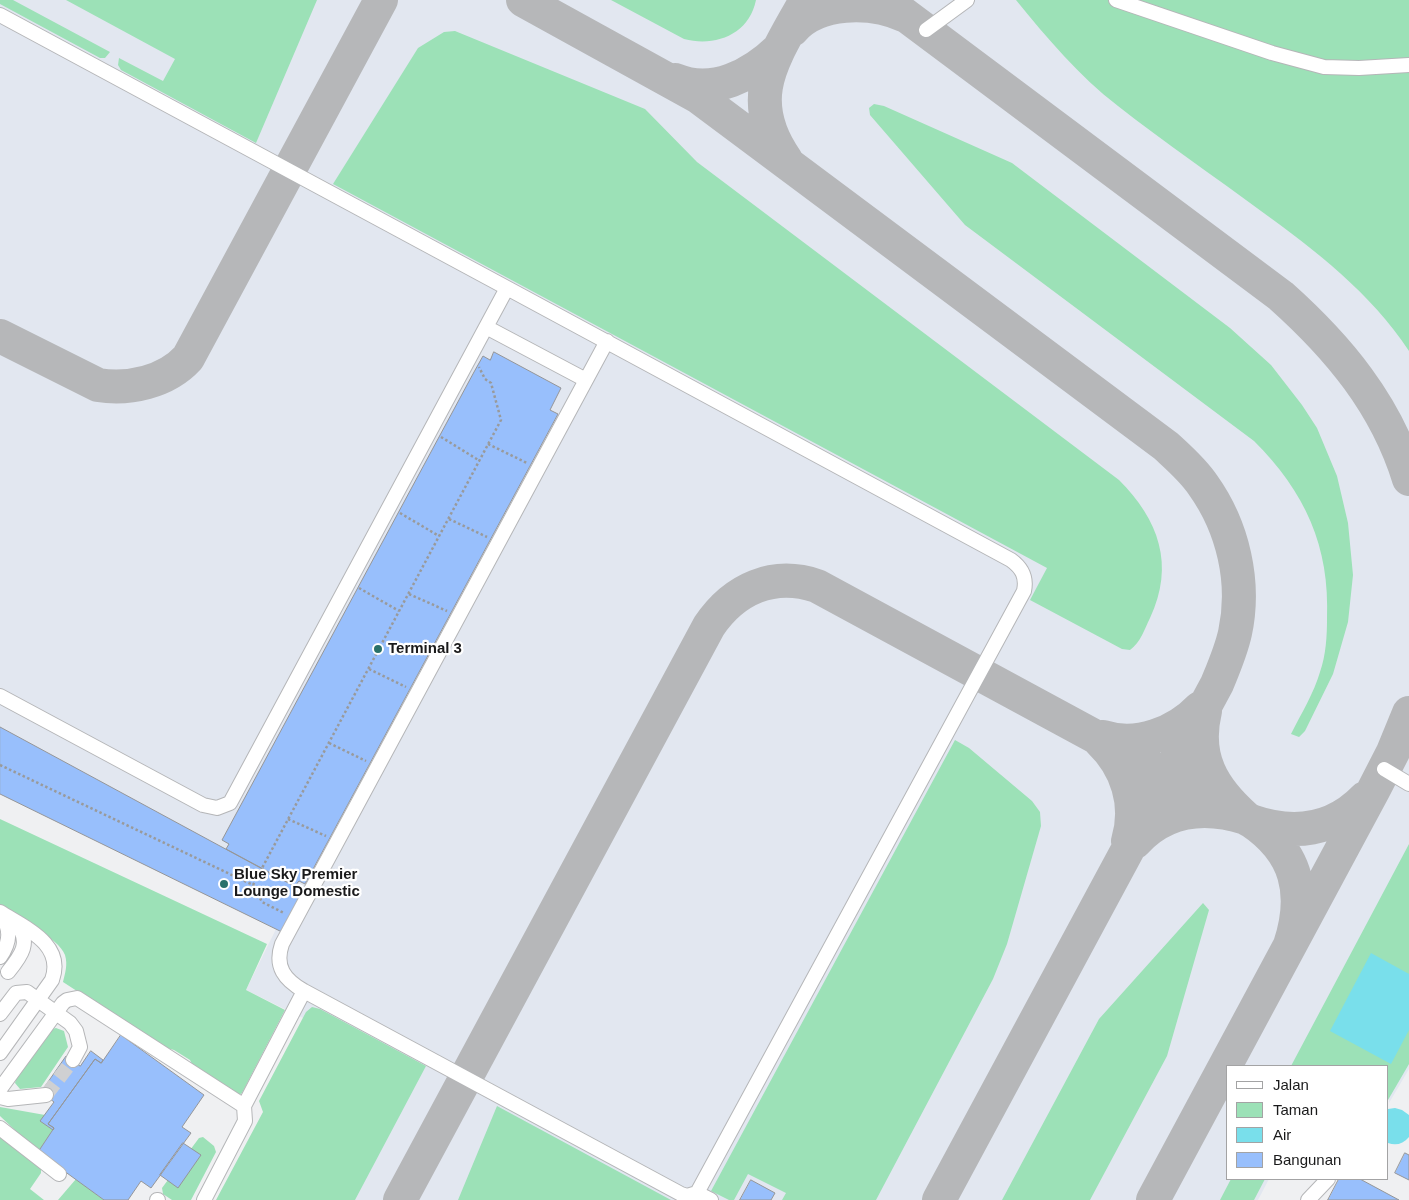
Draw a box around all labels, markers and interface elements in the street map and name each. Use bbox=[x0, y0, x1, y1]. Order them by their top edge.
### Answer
place label: Terminal 3 bbox=[388, 640, 462, 658]
marker: Terminal 3 bbox=[372, 643, 384, 655]
place label: Blue Sky Premier Lounge Domestic bbox=[234, 866, 360, 901]
marker: Blue Sky Premier Lounge Domestic bbox=[218, 878, 230, 890]
legend bbox=[1226, 1065, 1389, 1180]
text: Jalan bbox=[1273, 1076, 1309, 1093]
text: Taman bbox=[1273, 1101, 1318, 1118]
text: Air bbox=[1273, 1126, 1291, 1143]
text: Bangunan bbox=[1273, 1151, 1341, 1168]

